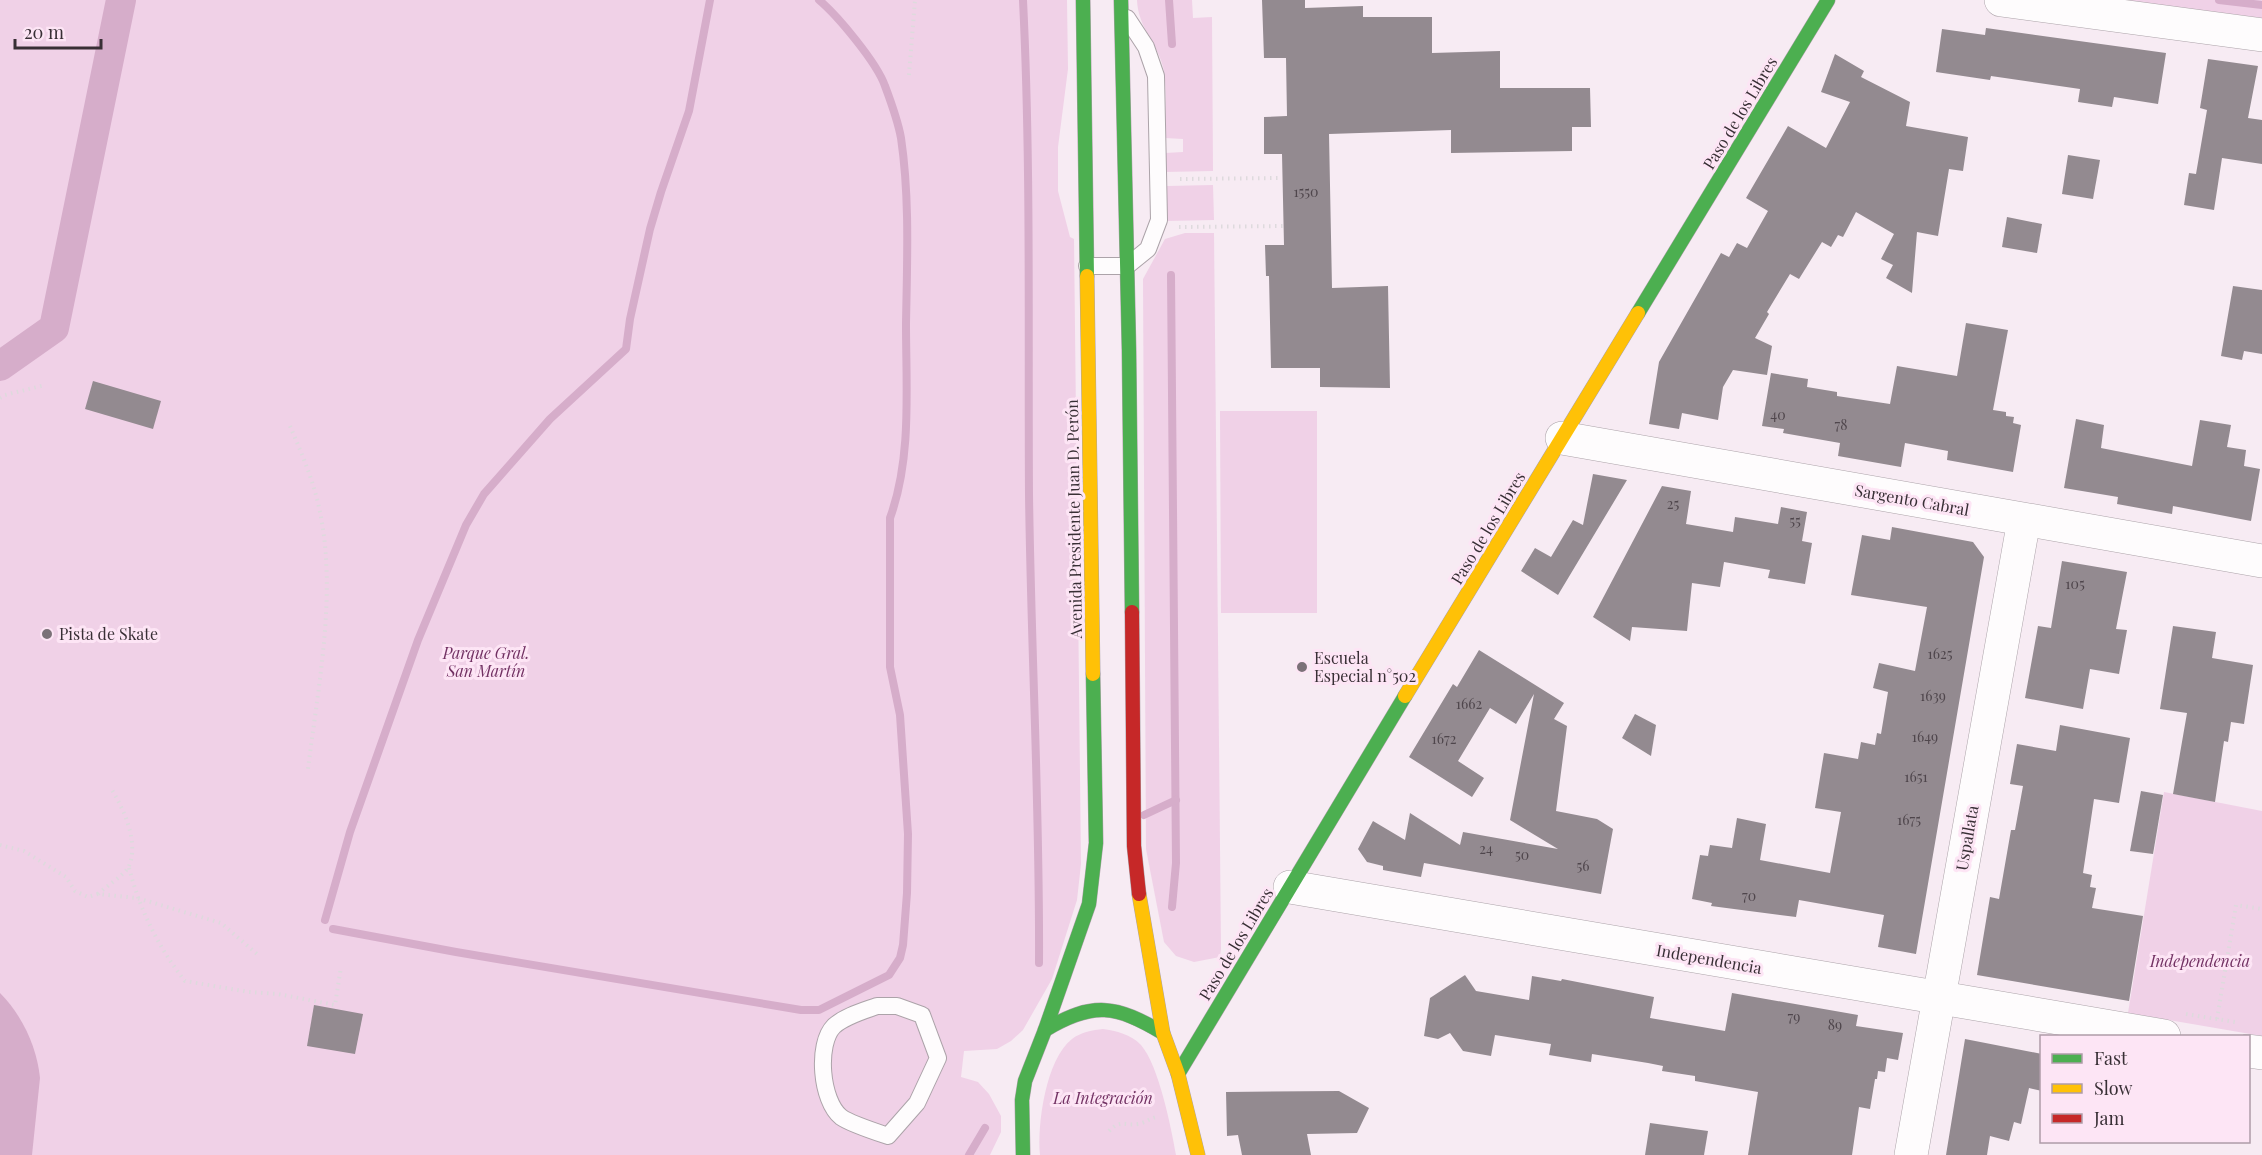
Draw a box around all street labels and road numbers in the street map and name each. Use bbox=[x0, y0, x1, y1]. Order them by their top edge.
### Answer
street label: Paso de los Libres bbox=[1698, 53, 1781, 173]
street label: Avenida Presidente Juan D. Perón bbox=[1061, 399, 1086, 640]
street label: Paso de los Libres bbox=[1446, 468, 1529, 588]
street label: Sargento Cabral bbox=[1853, 479, 1971, 520]
street label: Uspallata bbox=[1950, 804, 1983, 872]
street label: Paso de los Libres bbox=[1194, 884, 1277, 1004]
street label: Independencia bbox=[1655, 939, 1763, 978]

